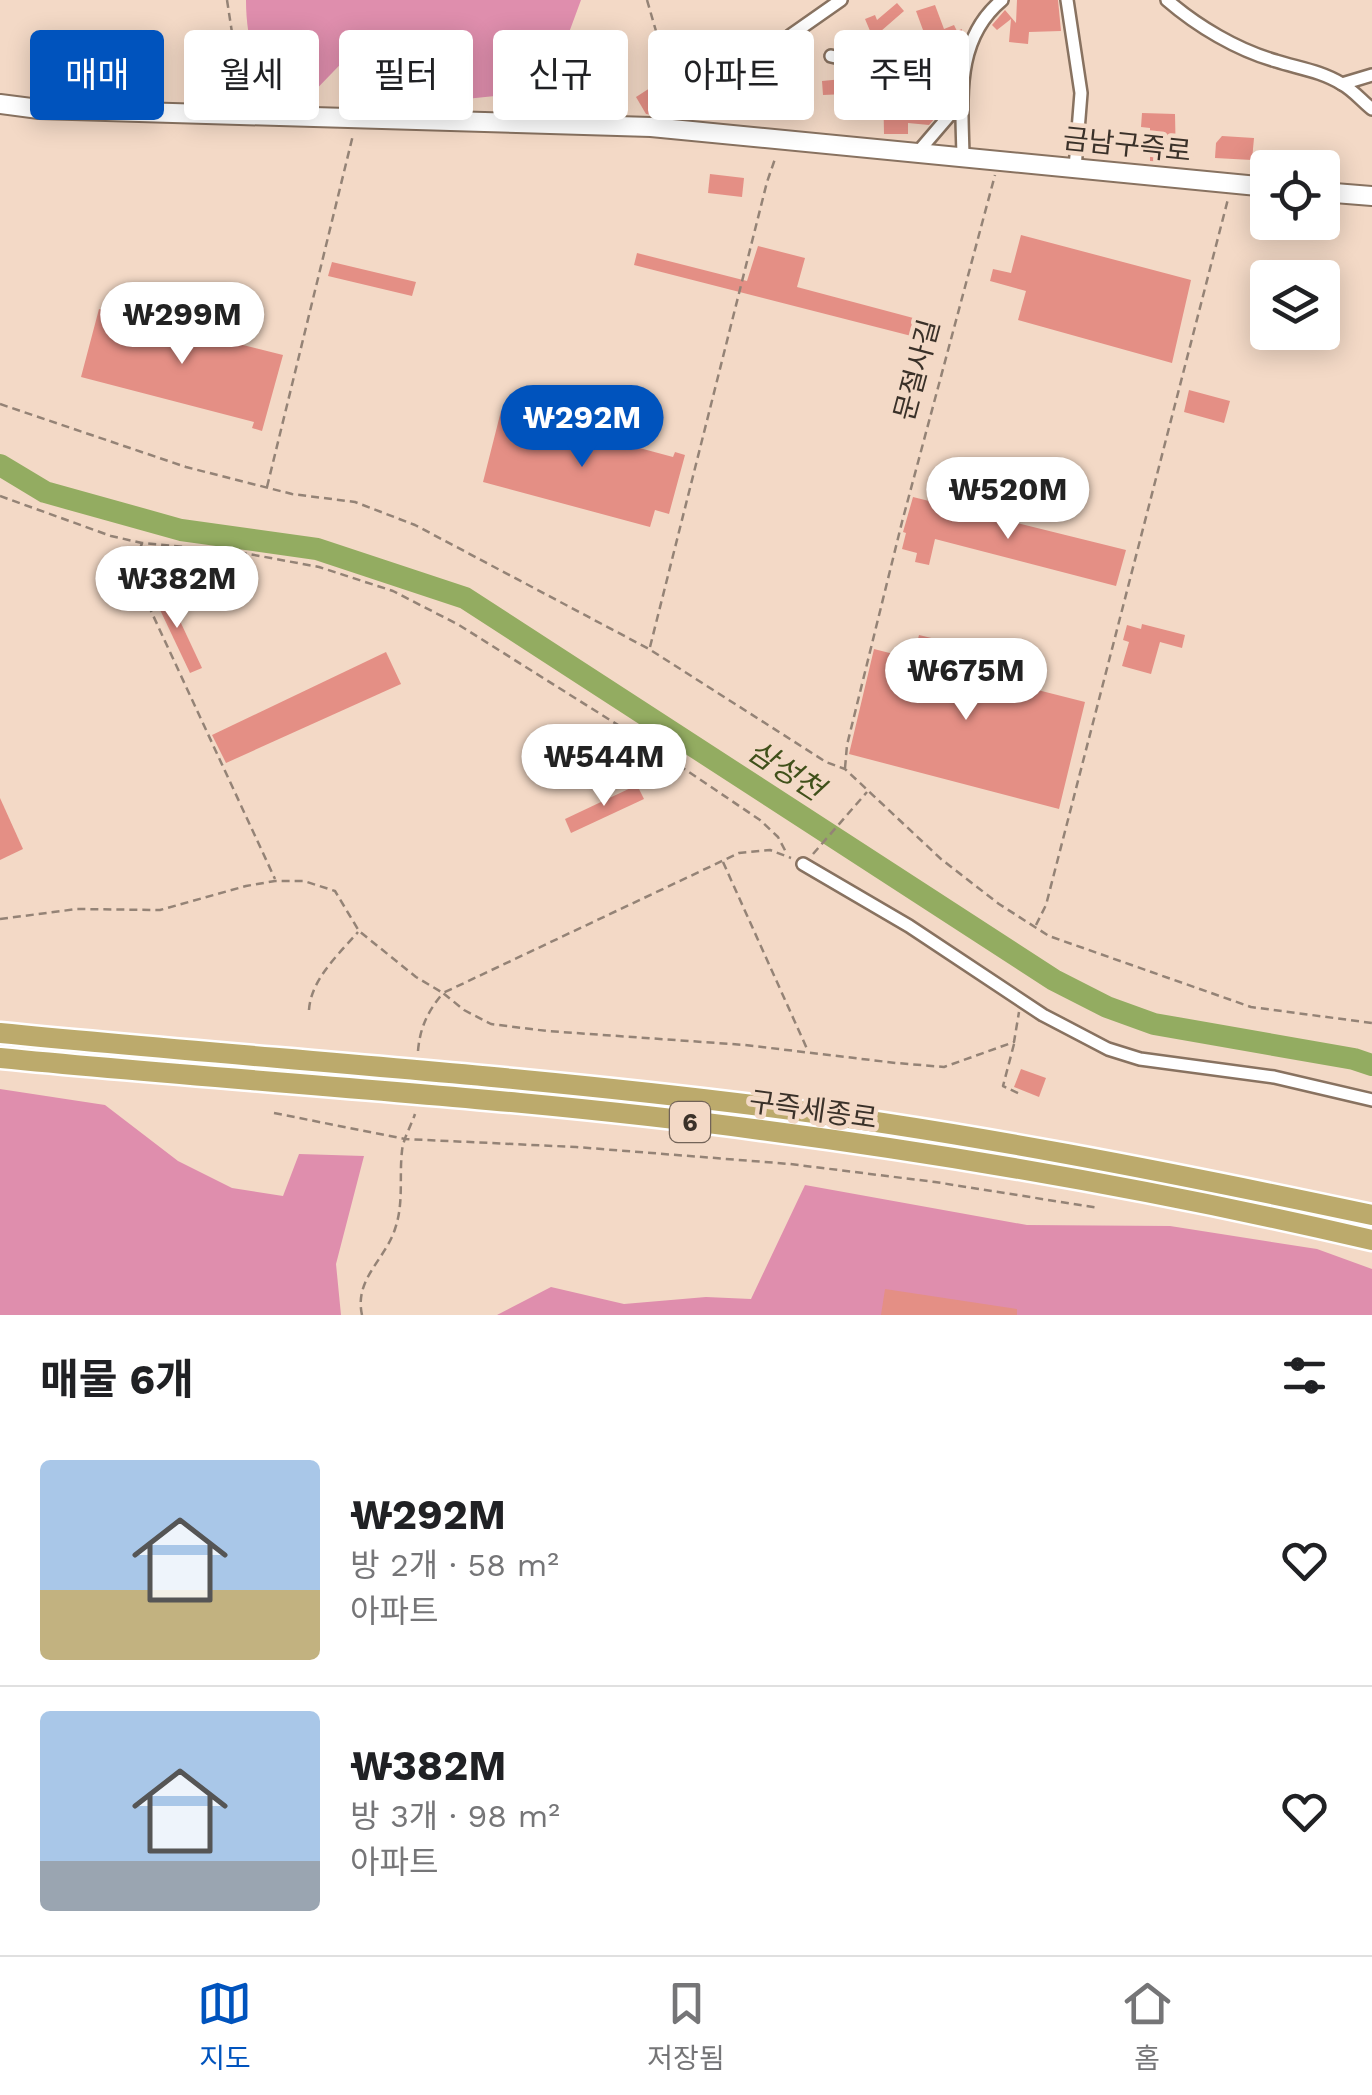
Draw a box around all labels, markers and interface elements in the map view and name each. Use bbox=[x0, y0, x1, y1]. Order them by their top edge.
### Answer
chip: 매매 bbox=[30, 30, 164, 120]
chip: 월세 bbox=[184, 30, 319, 120]
chip: 필터 bbox=[339, 30, 473, 120]
chip: 신규 bbox=[493, 30, 628, 120]
chip: 아파트 bbox=[648, 30, 814, 120]
chip: 주택 bbox=[834, 30, 969, 120]
street label: 금남구즉로 bbox=[1061, 122, 1193, 168]
map controls bbox=[1250, 150, 1340, 350]
button: locate bbox=[1250, 150, 1340, 240]
button: layers bbox=[1250, 260, 1340, 350]
pin: ₩299M bbox=[112, 282, 252, 367]
text: ₩299M bbox=[122, 295, 242, 333]
street label: 문절사길 bbox=[888, 316, 946, 424]
pin: ₩292M bbox=[512, 385, 652, 470]
text: ₩292M bbox=[523, 398, 641, 436]
pin: ₩520M bbox=[938, 457, 1078, 542]
text: ₩520M bbox=[948, 470, 1068, 508]
pin: ₩382M bbox=[107, 546, 247, 631]
text: ₩382M bbox=[117, 559, 237, 597]
pin: ₩675M bbox=[896, 638, 1036, 723]
text: ₩675M bbox=[907, 651, 1025, 689]
pin: ₩544M bbox=[534, 724, 674, 809]
water label: 삼성천 bbox=[742, 733, 833, 809]
text: ₩544M bbox=[543, 737, 665, 775]
street label: 구즉세종로 bbox=[747, 1085, 879, 1135]
road number: 6 bbox=[670, 1102, 710, 1142]
icon: filters bbox=[1277, 1348, 1332, 1403]
text: 매물 6개 bbox=[40, 1355, 194, 1404]
text: ₩292M bbox=[350, 1490, 506, 1539]
icon: home bbox=[120, 1500, 240, 1620]
icon: heart bbox=[1277, 1533, 1332, 1588]
text: 방 2개 · 58 m² bbox=[350, 1546, 559, 1584]
text: 아파트 bbox=[350, 1592, 438, 1630]
text: ₩382M bbox=[350, 1741, 506, 1790]
icon: home bbox=[120, 1751, 240, 1871]
icon: heart bbox=[1277, 1784, 1332, 1839]
text: 방 3개 · 98 m² bbox=[350, 1797, 560, 1835]
text: 아파트 bbox=[350, 1843, 438, 1881]
tab: 지도 bbox=[197, 1976, 252, 2076]
tab: 저장됨 bbox=[647, 1976, 725, 2076]
tab: 홈 bbox=[1120, 1976, 1175, 2076]

